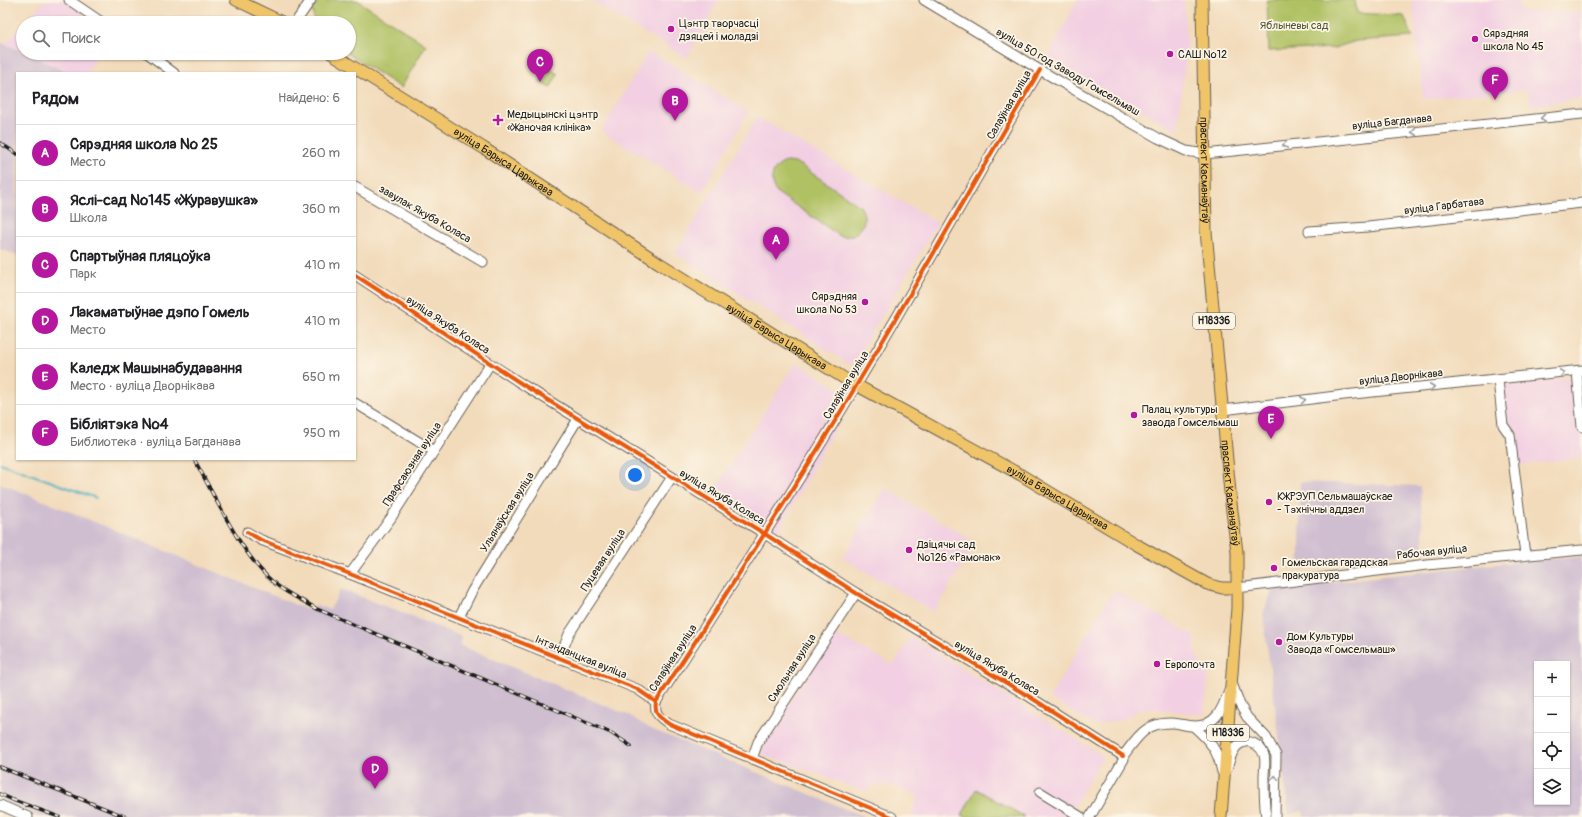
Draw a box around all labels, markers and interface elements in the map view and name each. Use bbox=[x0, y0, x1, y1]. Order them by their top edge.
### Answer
search box bbox=[16, 16, 356, 60]
place label: Цэнтр творчасці дзяцей і моладзі bbox=[679, 17, 758, 43]
park label: Яблыневы сад bbox=[1260, 19, 1329, 32]
marker: Цэнтр творчасці дзяцей і моладзі bbox=[666, 24, 676, 34]
street label: вуліца 50 год Заводу Гомсельмаш bbox=[994, 25, 1142, 119]
icon: search bbox=[30, 27, 52, 49]
place label: Сярэдняя школа № 45 bbox=[1483, 27, 1544, 53]
text: Поиск bbox=[62, 29, 101, 48]
marker: Сярэдняя школа № 45 bbox=[1470, 34, 1480, 44]
place label: САШ №12 bbox=[1178, 48, 1227, 61]
pin: C bbox=[527, 49, 553, 82]
marker: САШ №12 bbox=[1165, 49, 1175, 59]
pin: F bbox=[1482, 67, 1508, 100]
street label: Салаўіная вуліца bbox=[984, 68, 1034, 142]
text: Рядом bbox=[32, 88, 79, 109]
pin: B bbox=[662, 88, 688, 121]
text: Найдено: 6 bbox=[278, 90, 340, 106]
place label: Медыцынскі цэнтр «Жаночая клініка» bbox=[507, 108, 598, 134]
street label: вуліца Багданава bbox=[1351, 111, 1433, 133]
marker: Медыцынскі цэнтр «Жаночая клініка» bbox=[492, 114, 504, 126]
one-way arrow bbox=[1540, 114, 1546, 123]
street label: праспект Касманаўтаў bbox=[1198, 117, 1212, 224]
street label: вуліца Барыса Царыкава bbox=[451, 125, 556, 199]
one-way arrow bbox=[1411, 127, 1417, 136]
text: Сярэдняя школа № 25 bbox=[70, 135, 218, 154]
one-way arrow bbox=[1282, 141, 1288, 150]
text: A bbox=[41, 145, 49, 161]
text: 260 m bbox=[302, 145, 340, 161]
text: Место bbox=[70, 154, 106, 170]
street label: завулак Якуба Коласа bbox=[377, 182, 473, 246]
text: Яслі-сад №145 «Журавушка» bbox=[70, 191, 258, 210]
street label: вуліца Гарбатава bbox=[1403, 195, 1485, 217]
text: B bbox=[41, 201, 49, 217]
text: 360 m bbox=[302, 201, 340, 217]
text: Школа bbox=[70, 210, 107, 226]
pin: A bbox=[763, 227, 789, 260]
text: Спартыўная пляцоўка bbox=[70, 247, 211, 266]
text: C bbox=[41, 257, 49, 273]
text: 410 m bbox=[304, 257, 340, 273]
text: Парк bbox=[70, 266, 97, 282]
place label: Сярэдняя школа № 53 bbox=[797, 290, 857, 316]
street label: вуліца Якуба Коласа bbox=[404, 293, 492, 357]
marker: Сярэдняя школа № 53 bbox=[860, 297, 870, 307]
street label: вуліца Барыса Царыкава bbox=[724, 300, 829, 372]
text: Лакаматыўнае дэпо Гомель bbox=[70, 303, 250, 322]
text: D bbox=[41, 313, 49, 329]
text: 410 m bbox=[304, 313, 340, 329]
road number: Н18336 bbox=[1193, 313, 1235, 329]
text: Место bbox=[70, 322, 106, 338]
street label: Салаўіная вуліца bbox=[820, 348, 872, 422]
text: Каледж Машынабудавання bbox=[70, 359, 242, 378]
street label: вуліца Дворнікава bbox=[1358, 366, 1444, 388]
text: E bbox=[42, 369, 48, 385]
text: 650 m bbox=[302, 369, 340, 385]
one-way arrow bbox=[1559, 369, 1565, 378]
text: Место · вуліца Дворнікава bbox=[70, 378, 215, 394]
one-way arrow bbox=[1429, 382, 1435, 391]
one-way arrow bbox=[1300, 396, 1306, 405]
place label: Палац культуры завода Гомсельмаш bbox=[1142, 403, 1238, 429]
pin: E bbox=[1258, 406, 1284, 439]
marker: Палац культуры завода Гомсельмаш bbox=[1129, 410, 1139, 420]
text: Бібліятэка №4 bbox=[70, 415, 168, 434]
street label: Прафсаюзная вуліца bbox=[380, 420, 444, 508]
text: F bbox=[41, 425, 49, 441]
text: 950 m bbox=[303, 425, 340, 441]
text: Библиотека · вуліца Багданава bbox=[70, 434, 241, 450]
street label: праспект Касманаўтаў bbox=[1219, 439, 1243, 547]
street label: вуліца Барыса Царыкава bbox=[1005, 462, 1111, 533]
your location bbox=[625, 465, 645, 485]
street label: вуліца Якуба Коласа bbox=[677, 467, 767, 527]
street label: Ульянаўская вуліца bbox=[477, 470, 537, 554]
place label: КЖРЭУП Сельмашаўскае - Тэхнічны аддзел bbox=[1277, 490, 1393, 516]
marker: КЖРЭУП Сельмашаўскае - Тэхнічны аддзел bbox=[1264, 497, 1274, 507]
street label: Пуцевая вуліца bbox=[578, 526, 628, 594]
place label: Дзіцячы сад №126 «Рамонак» bbox=[916, 538, 1001, 564]
street label: Рабочая вуліца bbox=[1396, 542, 1468, 562]
marker: Дзіцячы сад №126 «Рамонак» bbox=[904, 545, 914, 555]
place label: Гомельская гарадская пракуратура bbox=[1282, 556, 1388, 582]
marker: Гомельская гарадская пракуратура bbox=[1269, 563, 1279, 573]
street label: Салаўіная вуліца bbox=[646, 622, 700, 694]
place label: Дом Культуры Завода «Гомсельмаш» bbox=[1286, 630, 1396, 656]
street label: Смольная вуліца bbox=[765, 631, 819, 705]
street label: Інтэнданцкая вуліца bbox=[533, 633, 629, 681]
marker: Дом Культуры Завода «Гомсельмаш» bbox=[1274, 637, 1284, 647]
street label: вуліца Якуба Коласа bbox=[952, 638, 1042, 698]
place label: Европочта bbox=[1165, 658, 1215, 671]
marker: Европочта bbox=[1152, 659, 1162, 669]
map controls bbox=[1534, 661, 1570, 805]
button: + bbox=[1534, 661, 1570, 697]
button: − bbox=[1534, 697, 1570, 733]
road number: Н18336 bbox=[1207, 725, 1249, 741]
button: locate bbox=[1534, 733, 1570, 769]
pin: D bbox=[362, 756, 388, 789]
button: layers bbox=[1534, 769, 1570, 805]
one-way arrow bbox=[1270, 775, 1279, 781]

